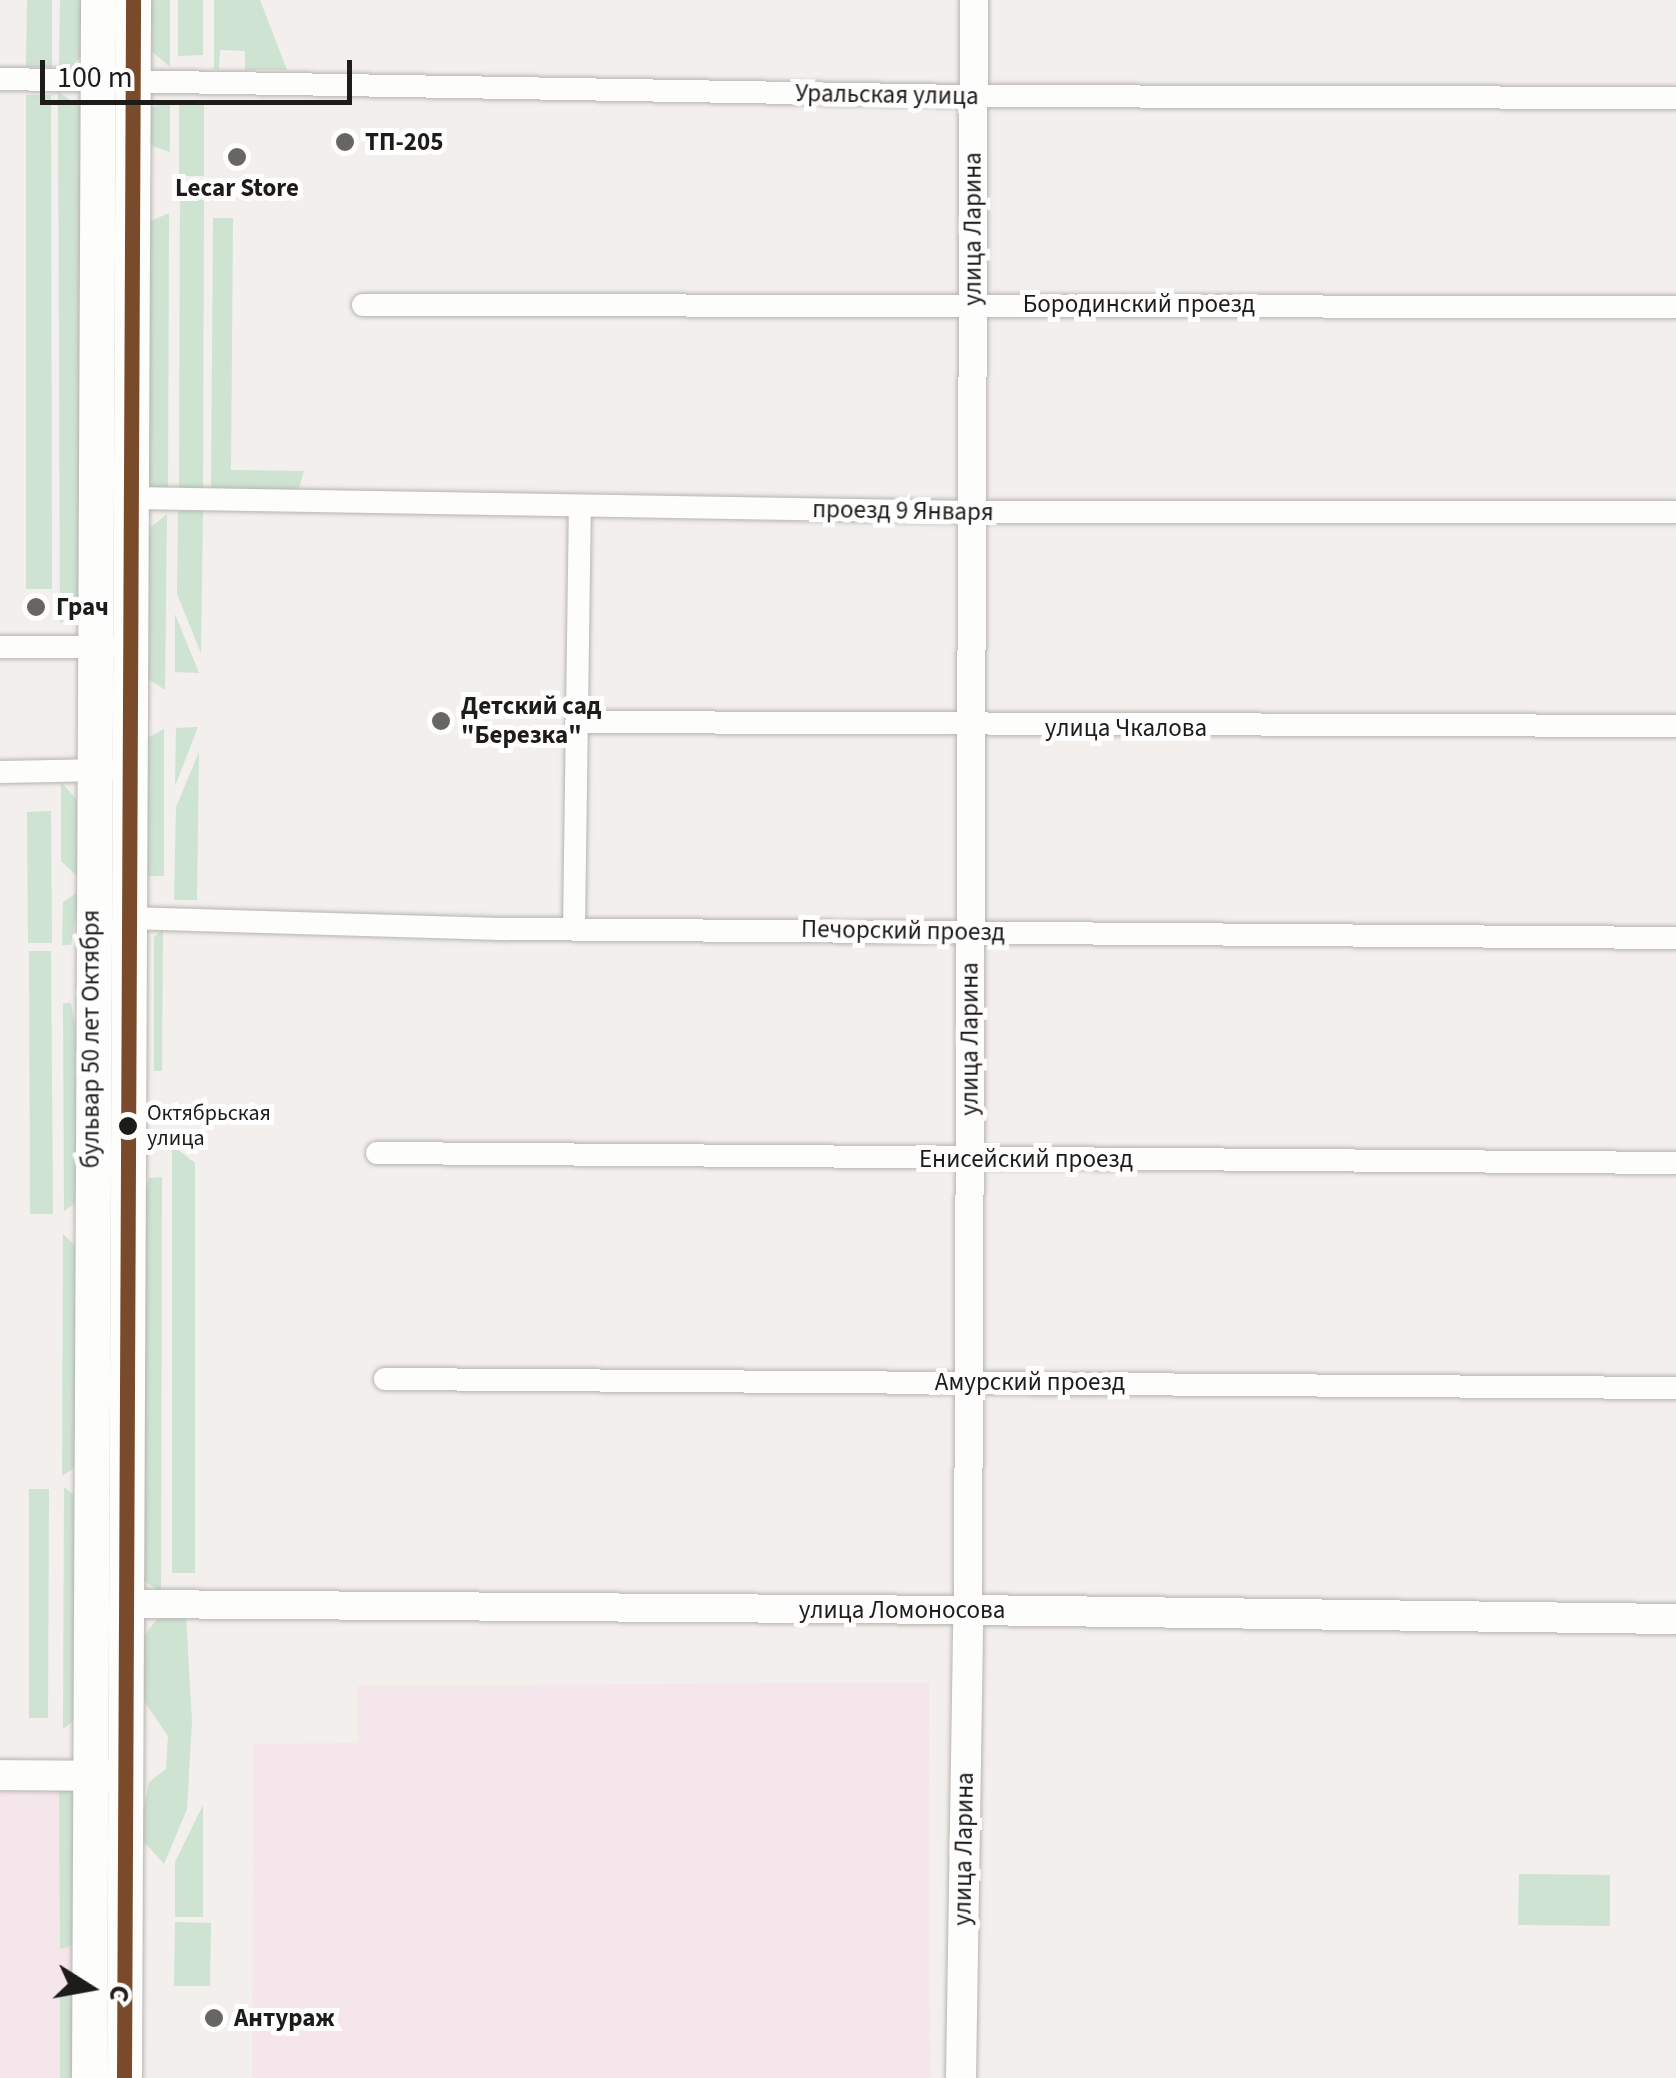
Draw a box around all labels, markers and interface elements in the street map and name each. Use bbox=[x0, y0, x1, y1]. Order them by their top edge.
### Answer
scale bar bbox=[45, 40, 358, 102]
text: 100 m bbox=[57, 56, 133, 99]
street label: Уральская улица bbox=[795, 78, 979, 112]
place label: ТП-205 bbox=[365, 127, 443, 157]
marker: ТП-205 bbox=[334, 131, 356, 153]
marker: Lecar Store bbox=[226, 146, 248, 168]
street label: улица Ларина bbox=[958, 152, 988, 306]
place label: Lecar Store bbox=[175, 173, 299, 203]
street label: Бородинский проезд bbox=[1023, 289, 1255, 319]
street label: проезд 9 Января bbox=[812, 494, 994, 528]
place label: Грач bbox=[56, 592, 109, 622]
marker: Грач bbox=[25, 596, 47, 618]
place label: Детский сад "Березка" bbox=[461, 692, 601, 751]
marker: Детский сад "Березка" bbox=[430, 710, 452, 732]
street label: улица Чкалова bbox=[1045, 713, 1207, 743]
street label: бульвар 50 лет Октября bbox=[76, 910, 106, 1168]
street label: Печорский проезд bbox=[801, 914, 1005, 948]
street label: улица Ларина bbox=[955, 962, 985, 1116]
place label: Октябрьская улица bbox=[147, 1100, 271, 1152]
marker: Октябрьская улица bbox=[118, 1116, 138, 1136]
street label: Енисейский проезд bbox=[919, 1144, 1133, 1174]
street label: Амурский проезд bbox=[935, 1367, 1125, 1397]
street label: улица Ломоносова bbox=[799, 1595, 1005, 1625]
street label: улица Ларина bbox=[948, 1772, 980, 1926]
north arrow bbox=[40, 1938, 140, 2038]
text: С bbox=[98, 1982, 141, 2006]
place label: Антураж bbox=[234, 2003, 334, 2033]
marker: Антураж bbox=[203, 2007, 225, 2029]

